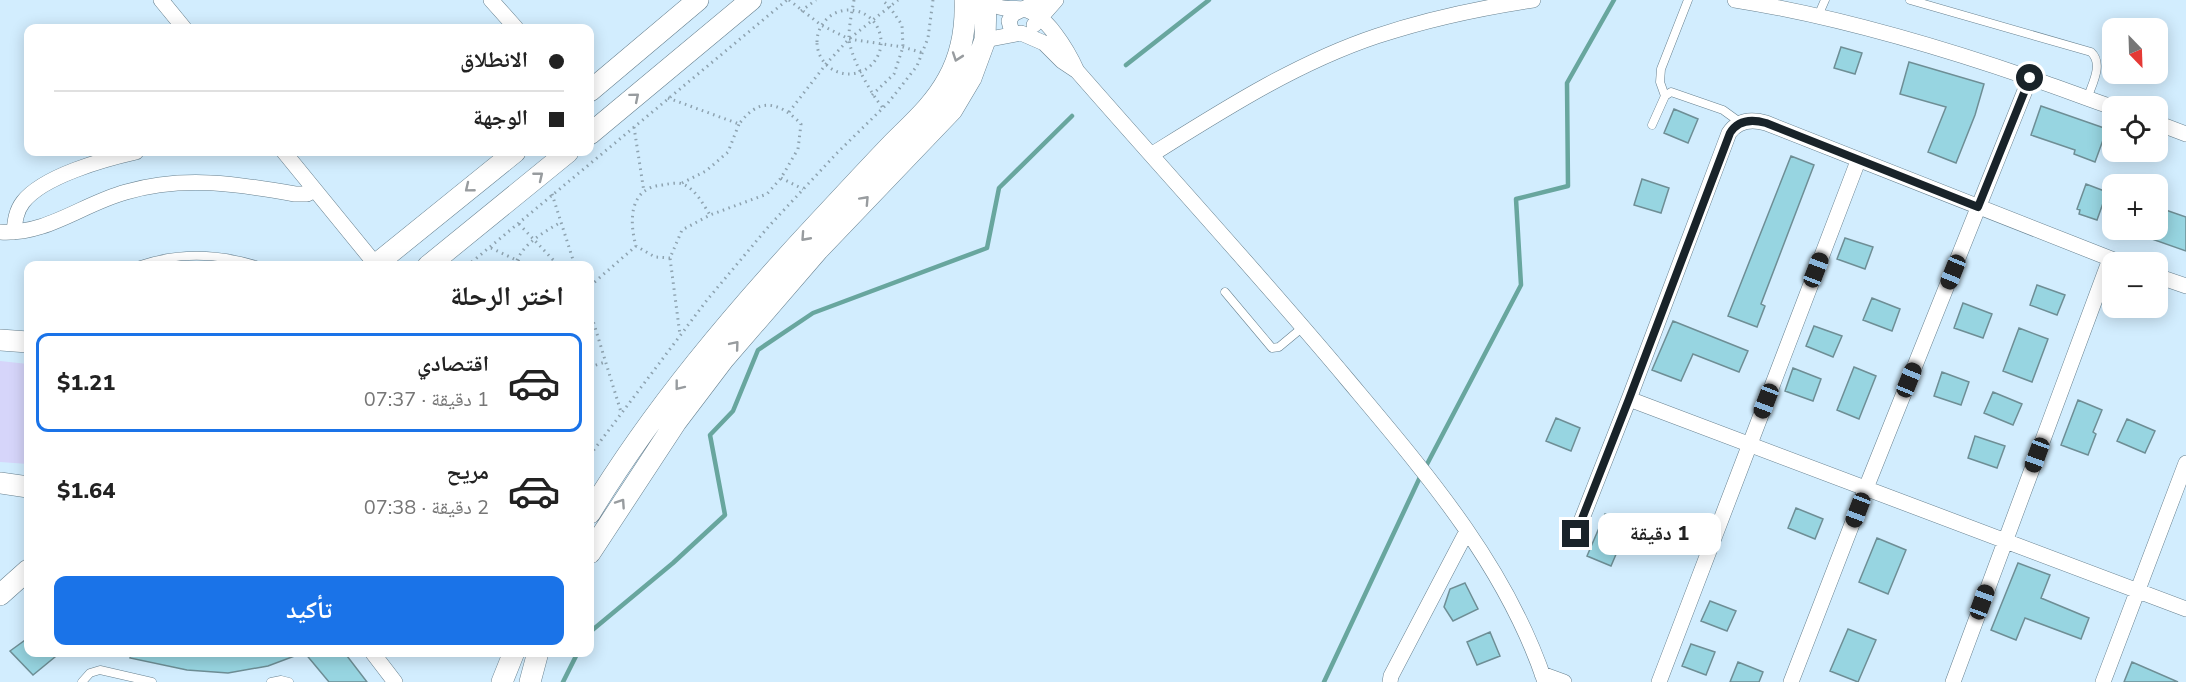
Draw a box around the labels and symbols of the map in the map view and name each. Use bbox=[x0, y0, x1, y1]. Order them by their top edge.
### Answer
north arrow bbox=[2102, 18, 2168, 84]
one-way arrow bbox=[952, 52, 965, 62]
route start bbox=[2016, 64, 2043, 91]
one-way arrow bbox=[628, 93, 639, 104]
one-way arrow bbox=[532, 172, 543, 183]
one-way arrow bbox=[465, 181, 476, 192]
one-way arrow bbox=[857, 196, 868, 207]
one-way arrow bbox=[801, 230, 812, 240]
car bbox=[1801, 250, 1831, 290]
car bbox=[1938, 252, 1968, 292]
one-way arrow bbox=[728, 341, 739, 352]
car bbox=[1894, 360, 1924, 400]
one-way arrow bbox=[676, 379, 687, 390]
car bbox=[1751, 381, 1781, 421]
car bbox=[2022, 435, 2052, 475]
car bbox=[1843, 490, 1873, 530]
one-way arrow bbox=[614, 499, 625, 510]
callout: 1 دقيقة bbox=[1597, 513, 1720, 555]
route end bbox=[1562, 520, 1589, 547]
car bbox=[1967, 582, 1997, 622]

